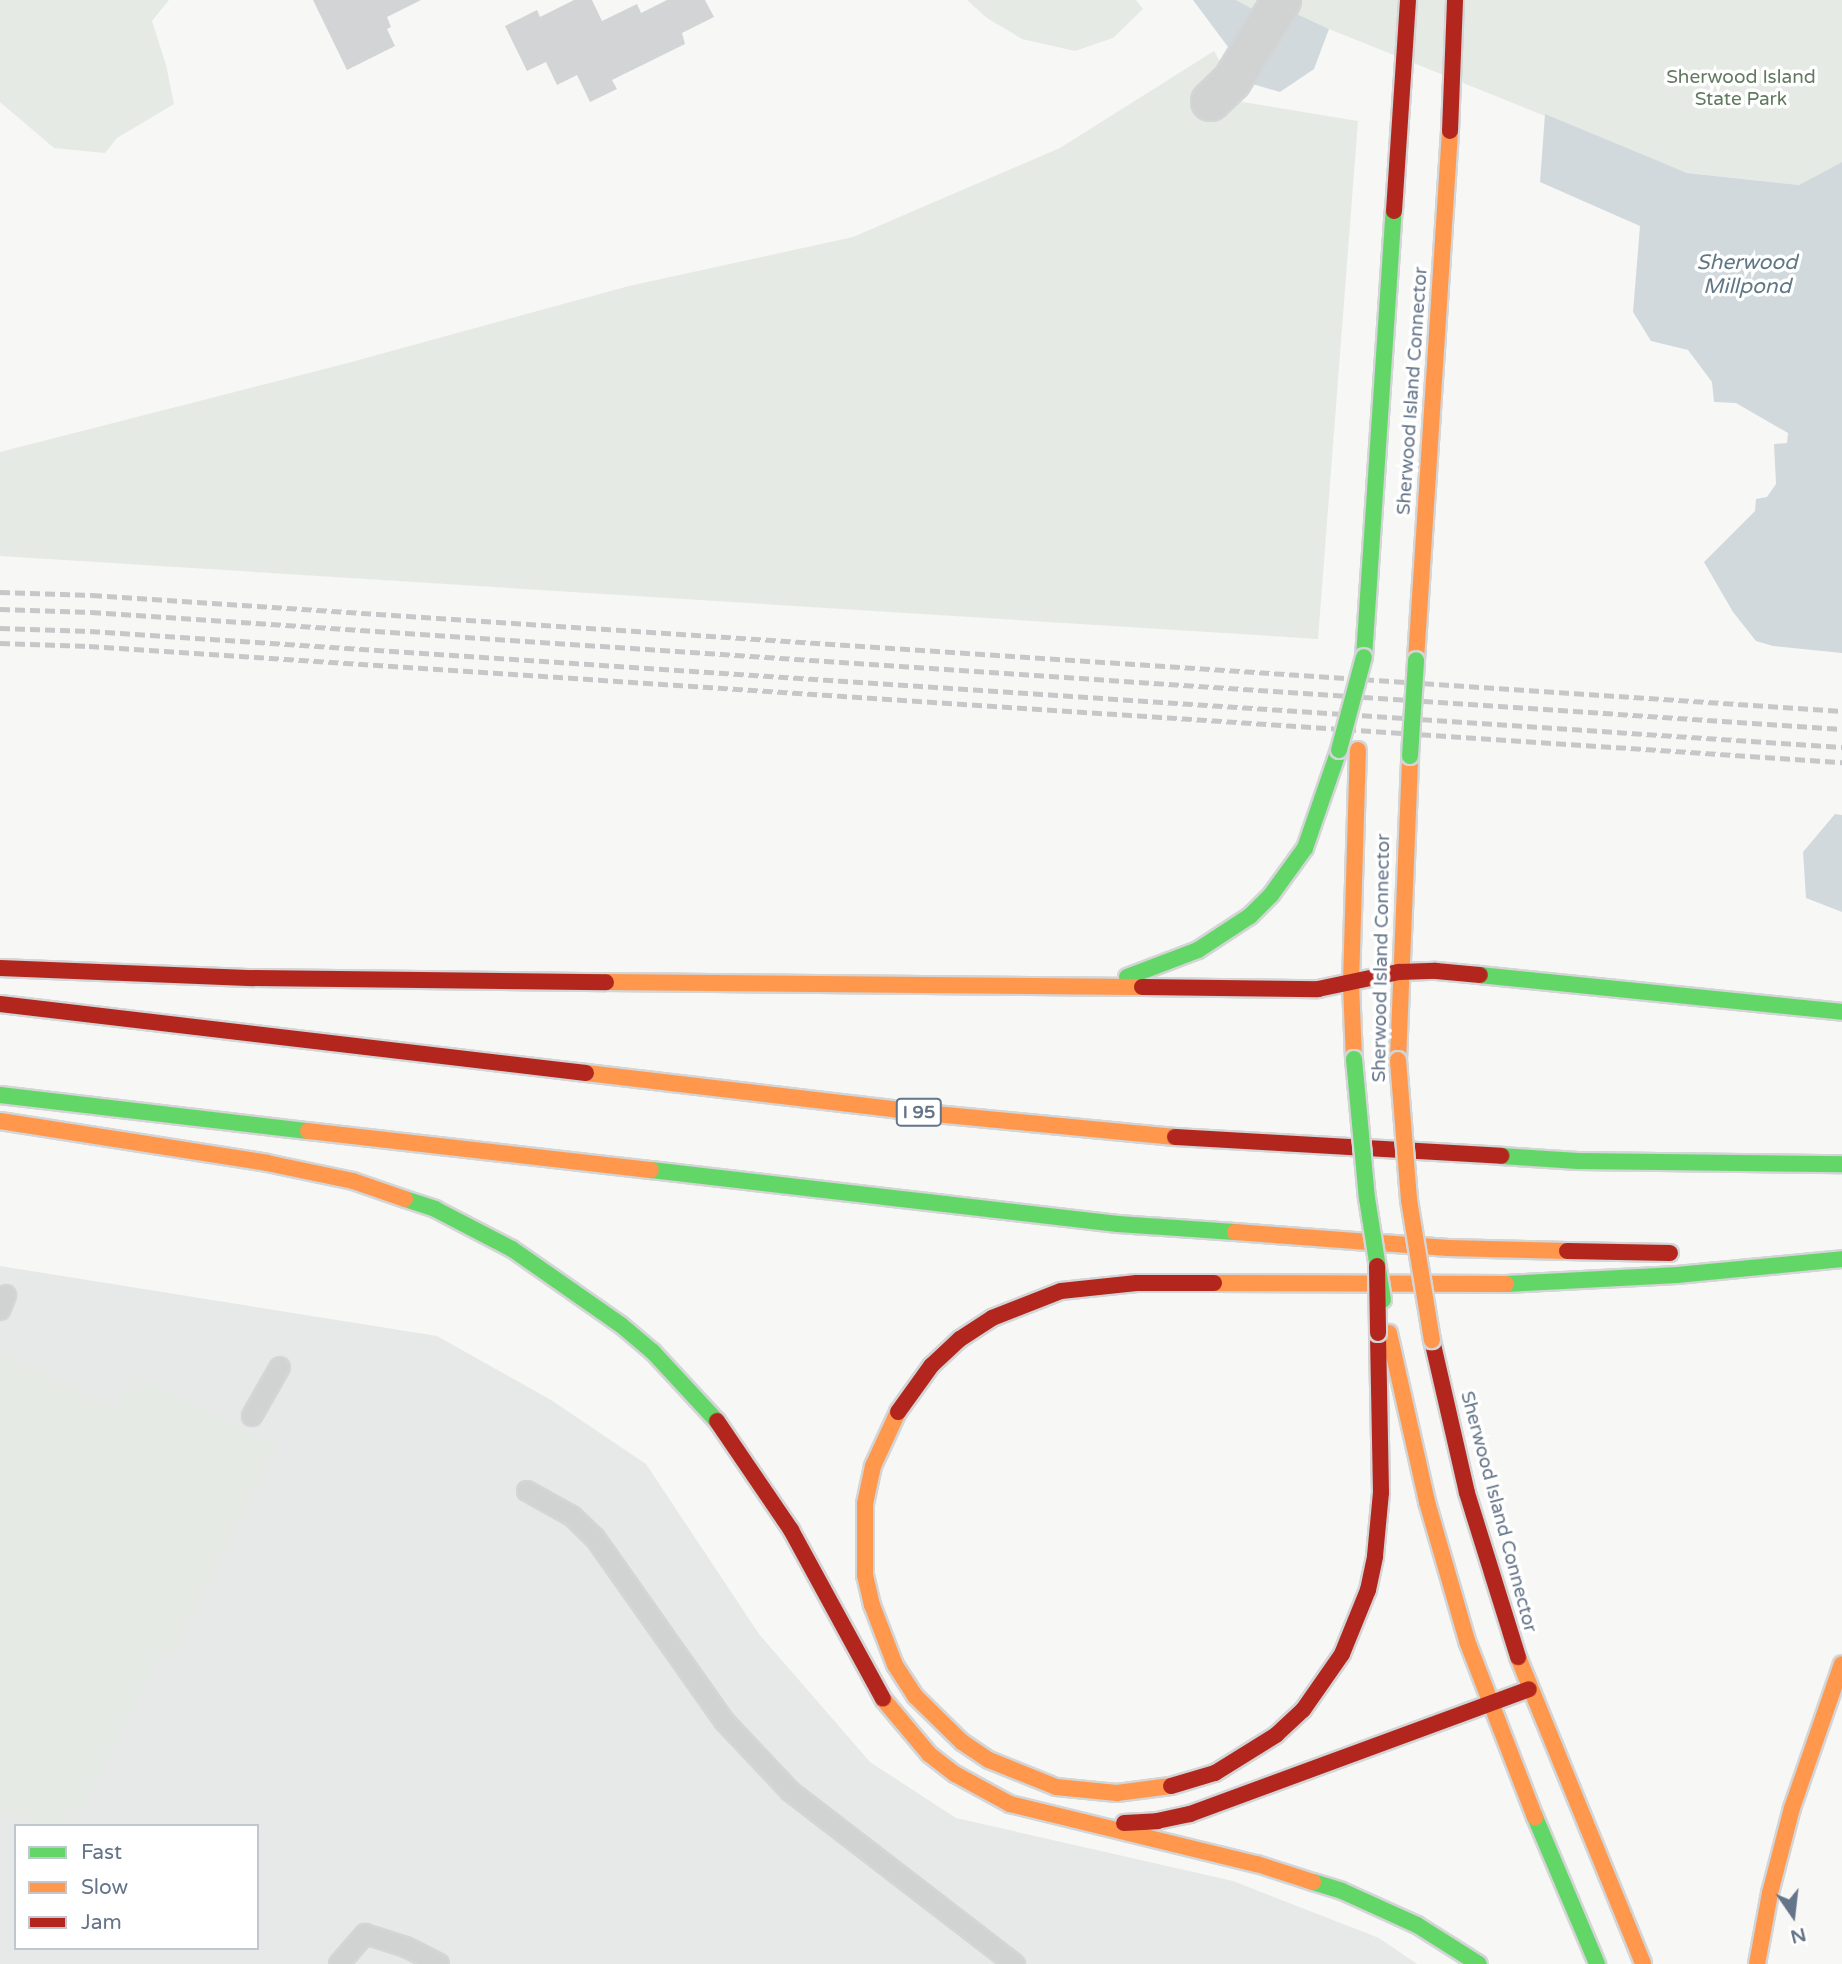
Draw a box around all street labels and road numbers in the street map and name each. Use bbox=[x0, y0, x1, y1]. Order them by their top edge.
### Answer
street label: Sherwood Island Connector bbox=[1393, 266, 1433, 516]
street label: Sherwood Island Connector bbox=[1368, 833, 1396, 1083]
road number: I 95 bbox=[894, 1098, 944, 1126]
street label: Sherwood Island Connector bbox=[1455, 1389, 1541, 1635]

